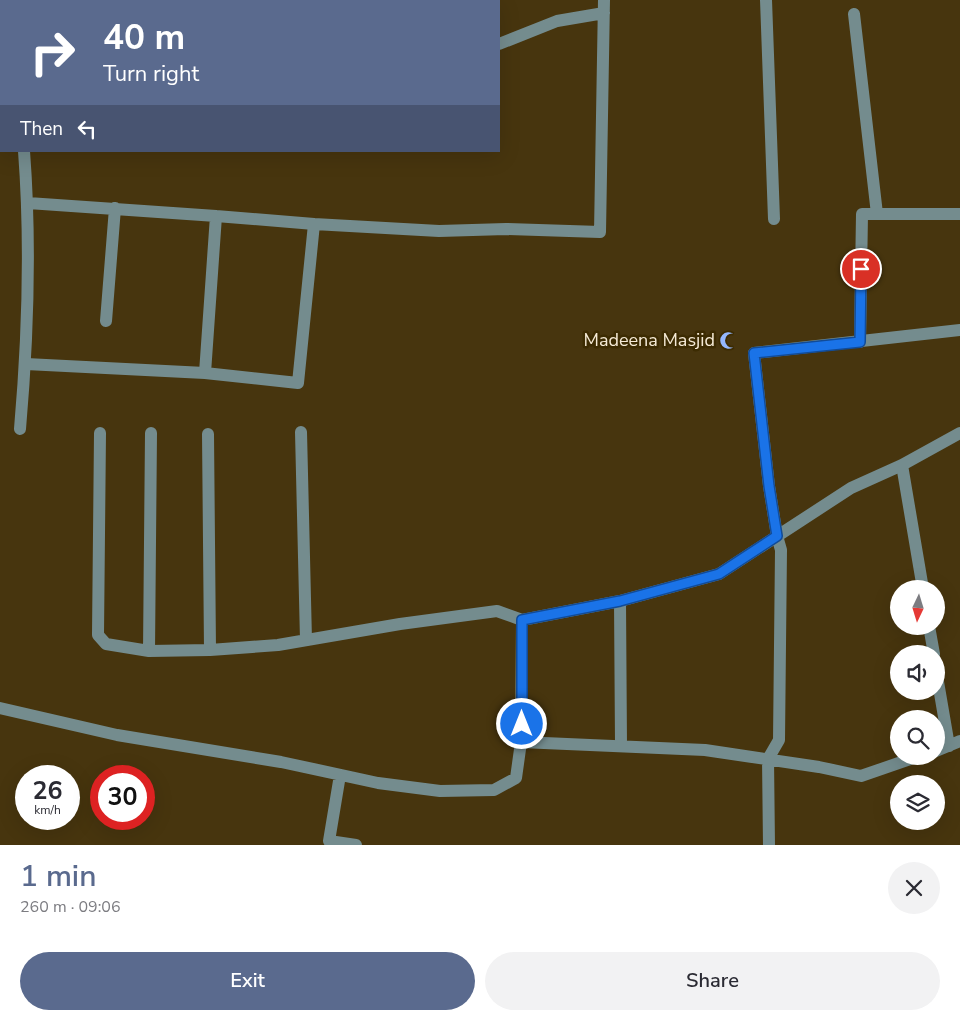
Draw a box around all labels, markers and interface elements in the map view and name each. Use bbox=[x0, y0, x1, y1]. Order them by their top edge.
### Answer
text: 40 m bbox=[103, 14, 185, 61]
icon: right bbox=[20, 20, 85, 85]
text: Turn right bbox=[103, 59, 199, 89]
icon: left bbox=[73, 115, 101, 143]
text: Then bbox=[20, 116, 63, 142]
pin bbox=[840, 248, 882, 290]
icon: arrive bbox=[847, 255, 875, 283]
place label: Madeena Masjid bbox=[584, 328, 715, 352]
mosque icon: Madeena Masjid bbox=[719, 330, 739, 350]
north arrow bbox=[890, 580, 945, 635]
map controls bbox=[890, 580, 945, 830]
button: sound bbox=[890, 645, 945, 700]
position arrow bbox=[495, 697, 547, 749]
button: search bbox=[890, 710, 945, 765]
speed limit sign: 30 bbox=[90, 765, 155, 830]
text: 26 bbox=[32, 774, 63, 808]
button: layers bbox=[890, 775, 945, 830]
text: km/h bbox=[34, 802, 61, 818]
text: 1 min bbox=[20, 856, 96, 897]
button: close bbox=[888, 862, 940, 914]
text: 260 m · 09:06 bbox=[20, 896, 121, 918]
button: Exit bbox=[20, 952, 475, 1010]
button: Share bbox=[485, 952, 940, 1010]

